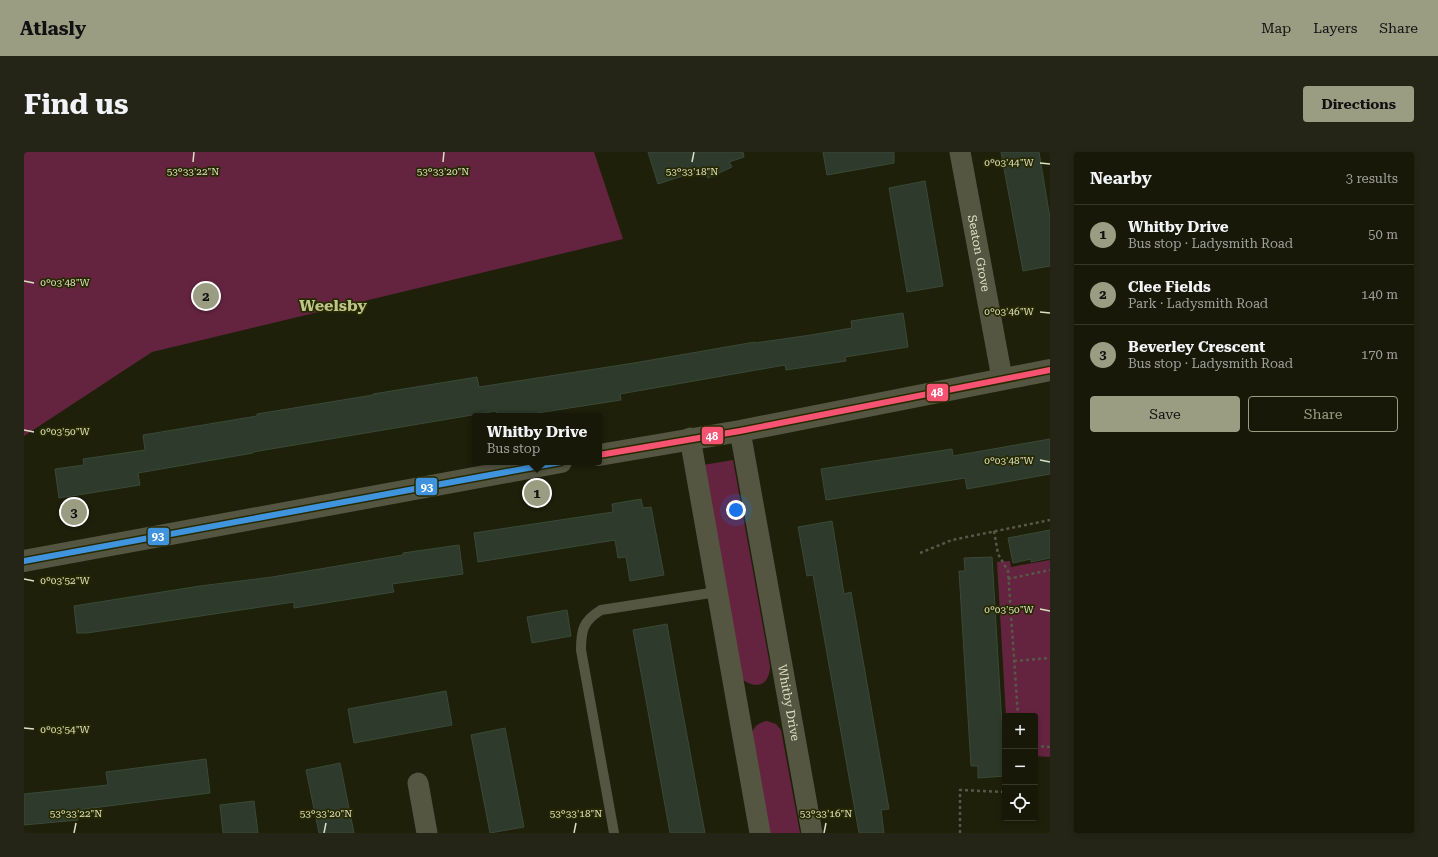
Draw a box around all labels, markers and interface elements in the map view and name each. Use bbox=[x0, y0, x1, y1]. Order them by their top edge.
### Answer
text: Atlasly bbox=[20, 17, 86, 40]
text: Map bbox=[1261, 20, 1291, 36]
text: Layers bbox=[1313, 20, 1357, 36]
text: Share bbox=[1379, 20, 1418, 36]
button: Directions bbox=[1303, 86, 1414, 122]
text: Find us bbox=[24, 88, 128, 121]
text: 0°03'44"W bbox=[984, 157, 1035, 168]
text: 53°33'22"N bbox=[167, 166, 219, 177]
text: 53°33'20"N bbox=[417, 166, 469, 177]
text: 53°33'18"N bbox=[666, 166, 718, 177]
text: Nearby bbox=[1090, 168, 1152, 188]
text: 3 results bbox=[1346, 171, 1398, 186]
street label: Seaton Grove bbox=[965, 214, 993, 293]
text: Whitby Drive bbox=[1128, 218, 1229, 236]
text: 1 bbox=[1099, 227, 1107, 242]
text: 50 m bbox=[1368, 227, 1398, 242]
text: Bus stop · Ladysmith Road bbox=[1128, 236, 1293, 251]
text: 0°03'48"W bbox=[40, 277, 91, 288]
text: Clee Fields bbox=[1128, 278, 1211, 296]
pin: 2 bbox=[193, 281, 219, 311]
text: 2 bbox=[1099, 287, 1107, 302]
text: 140 m bbox=[1361, 287, 1398, 302]
district label: Weelsby bbox=[299, 296, 367, 315]
text: Park · Ladysmith Road bbox=[1128, 296, 1268, 311]
text: 0°03'46"W bbox=[984, 306, 1035, 317]
text: Beverley Crescent bbox=[1128, 338, 1265, 356]
text: 3 bbox=[1099, 347, 1107, 362]
text: 170 m bbox=[1361, 347, 1398, 362]
text: Bus stop · Ladysmith Road bbox=[1128, 356, 1293, 371]
line badge: 48 bbox=[926, 383, 949, 402]
text: 48 bbox=[931, 386, 943, 399]
button: Save bbox=[1090, 396, 1240, 432]
button: Share bbox=[1248, 396, 1398, 432]
popup bbox=[472, 413, 602, 465]
text: Whitby Drive bbox=[487, 423, 587, 441]
text: 0°03'50"W bbox=[40, 426, 91, 437]
line badge: 48 bbox=[701, 426, 724, 445]
text: 48 bbox=[706, 430, 718, 443]
text: Bus stop bbox=[487, 441, 540, 456]
text: 0°03'48"W bbox=[984, 455, 1035, 466]
line badge: 93 bbox=[415, 477, 438, 496]
pin: 1 bbox=[524, 478, 550, 508]
text: 93 bbox=[421, 481, 433, 494]
pin: 3 bbox=[61, 497, 87, 527]
your location bbox=[726, 500, 746, 520]
line badge: 93 bbox=[147, 527, 170, 546]
text: 93 bbox=[152, 530, 164, 543]
text: 0°03'52"W bbox=[40, 575, 91, 586]
text: 0°03'50"W bbox=[984, 604, 1035, 615]
street label: Whitby Drive bbox=[775, 663, 802, 742]
map controls bbox=[1002, 713, 1038, 821]
button: + bbox=[1002, 713, 1038, 749]
text: 0°03'54"W bbox=[40, 724, 91, 735]
button: − bbox=[1002, 749, 1038, 785]
button: locate bbox=[1002, 785, 1038, 821]
text: 53°33'22"N bbox=[50, 808, 102, 819]
text: 53°33'20"N bbox=[300, 808, 352, 819]
text: 53°33'18"N bbox=[550, 808, 602, 819]
text: 53°33'16"N bbox=[800, 808, 852, 819]

